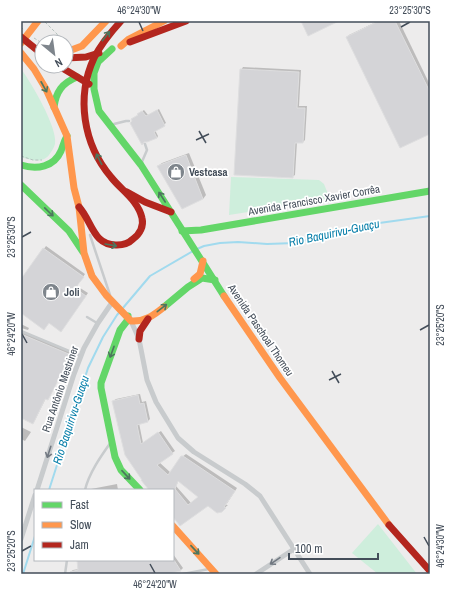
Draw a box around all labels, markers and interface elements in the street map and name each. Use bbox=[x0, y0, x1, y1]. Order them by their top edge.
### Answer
text: 46°24'30"W bbox=[117, 4, 161, 17]
text: 23°25'30"S bbox=[389, 4, 431, 17]
one-way arrow bbox=[102, 31, 111, 42]
north arrow bbox=[34, 34, 74, 74]
text: N bbox=[53, 55, 65, 70]
one-way arrow bbox=[41, 80, 48, 92]
one-way arrow bbox=[94, 153, 102, 165]
shop icon: Vestcasa bbox=[166, 162, 186, 182]
place label: Vestcasa bbox=[189, 165, 227, 179]
street label: Avenida Francisco Xavier Corrêa bbox=[246, 182, 381, 219]
one-way arrow bbox=[158, 192, 166, 203]
one-way arrow bbox=[44, 207, 54, 217]
water label: Rio Baquirivu-Guaçu bbox=[287, 215, 381, 250]
text: 23°25'30"S bbox=[5, 216, 18, 258]
one-way arrow bbox=[105, 241, 118, 249]
street label: Avenida Paschoal Thomeu bbox=[224, 280, 297, 379]
shop icon: Joli bbox=[41, 282, 61, 302]
place label: Joli bbox=[64, 285, 80, 299]
one-way arrow bbox=[156, 304, 167, 312]
text: 23°25'20"S bbox=[434, 304, 447, 346]
text: 46°24'20"W bbox=[5, 312, 18, 356]
street label: Rua Antônio Mestriner bbox=[39, 344, 81, 434]
one-way arrow bbox=[108, 345, 116, 357]
water label: Rio Baquirivu-Guaçu bbox=[49, 373, 93, 466]
one-way arrow bbox=[45, 445, 52, 458]
one-way arrow bbox=[121, 470, 131, 480]
legend bbox=[34, 489, 174, 561]
text: Fast bbox=[70, 497, 89, 513]
text: Slow bbox=[70, 517, 92, 533]
text: 46°24'30"W bbox=[434, 524, 447, 568]
text: 23°25'20"S bbox=[5, 530, 18, 572]
scale bar bbox=[289, 535, 378, 561]
text: Jam bbox=[70, 537, 89, 553]
text: 100 m bbox=[295, 541, 322, 557]
one-way arrow bbox=[190, 545, 200, 555]
one-way arrow bbox=[269, 558, 281, 566]
text: 46°24'20"W bbox=[133, 578, 177, 591]

